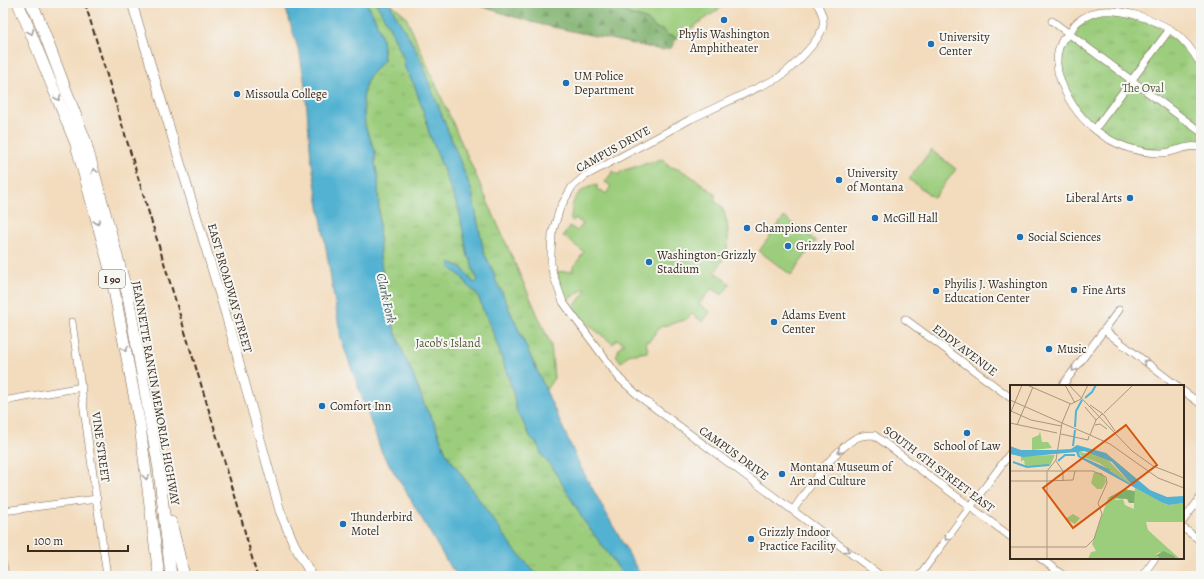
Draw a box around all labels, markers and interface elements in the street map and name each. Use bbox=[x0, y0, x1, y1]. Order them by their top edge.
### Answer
marker: Phylis Washington Amphitheater bbox=[719, 15, 729, 25]
place label: Phylis Washington Amphitheater bbox=[678, 26, 770, 56]
one-way arrow bbox=[26, 28, 34, 36]
place label: University Center bbox=[939, 29, 990, 59]
marker: University Center bbox=[926, 39, 936, 49]
place label: UM Police Department bbox=[574, 68, 634, 98]
marker: UM Police Department bbox=[561, 78, 571, 88]
park label: The Oval bbox=[1122, 80, 1164, 96]
place label: Missoula College bbox=[245, 86, 327, 102]
marker: Missoula College bbox=[232, 89, 242, 99]
one-way arrow bbox=[53, 95, 61, 102]
street label: CAMPUS DRIVE bbox=[573, 122, 653, 176]
place label: University of Montana bbox=[847, 165, 904, 195]
one-way arrow bbox=[90, 168, 99, 175]
marker: University of Montana bbox=[834, 175, 844, 185]
place label: Liberal Arts bbox=[1066, 190, 1122, 206]
marker: Liberal Arts bbox=[1125, 193, 1135, 203]
place label: McGill Hall bbox=[883, 210, 938, 226]
marker: McGill Hall bbox=[870, 213, 880, 223]
one-way arrow bbox=[93, 219, 101, 225]
place label: Champions Center bbox=[755, 220, 848, 236]
street label: EAST BROADWAY STREET bbox=[204, 221, 256, 355]
marker: Champions Center bbox=[742, 223, 752, 233]
place label: Social Sciences bbox=[1028, 229, 1101, 245]
marker: Social Sciences bbox=[1015, 232, 1025, 242]
place label: Grizzly Pool bbox=[796, 238, 854, 254]
marker: Grizzly Pool bbox=[783, 241, 793, 251]
place label: Washington-Grizzly Stadium bbox=[656, 247, 757, 277]
marker: Washington-Grizzly Stadium bbox=[644, 257, 654, 267]
road number: I 90 bbox=[99, 270, 125, 288]
water label: Clark Fork bbox=[372, 271, 401, 325]
place label: Phyilis J. Washington Education Center bbox=[944, 276, 1048, 306]
street label: JEANNETTE RANKIN MEMORIAL HIGHWAY bbox=[128, 280, 184, 507]
place label: Fine Arts bbox=[1082, 282, 1126, 298]
marker: Fine Arts bbox=[1069, 285, 1079, 295]
marker: Phyilis J. Washington Education Center bbox=[931, 286, 941, 296]
place label: Adams Event Center bbox=[781, 307, 846, 337]
marker: Adams Event Center bbox=[769, 317, 779, 327]
street label: EDDY AVENUE bbox=[929, 320, 1001, 380]
park label: Jacob's Island bbox=[415, 335, 481, 351]
place label: Music bbox=[1057, 341, 1087, 357]
marker: Music bbox=[1044, 344, 1054, 354]
one-way arrow bbox=[121, 346, 129, 352]
one-way arrow bbox=[1143, 360, 1150, 367]
one-way arrow bbox=[1072, 365, 1079, 372]
inset map bbox=[1010, 385, 1184, 559]
place label: Comfort Inn bbox=[330, 398, 392, 414]
marker: Comfort Inn bbox=[317, 401, 327, 411]
street label: VINE STREET bbox=[88, 410, 114, 484]
street label: CAMPUS DRIVE bbox=[696, 422, 772, 484]
street label: SOUTH 6TH STREET EAST bbox=[880, 422, 998, 516]
marker: School of Law bbox=[962, 428, 972, 438]
place label: School of Law bbox=[933, 438, 1001, 454]
one-way arrow bbox=[837, 446, 845, 454]
place label: Montana Museum of Art and Culture bbox=[789, 459, 894, 489]
marker: Montana Museum of Art and Culture bbox=[777, 469, 787, 479]
one-way arrow bbox=[142, 474, 151, 480]
place label: Thunderbird Motel bbox=[351, 509, 413, 539]
marker: Thunderbird Motel bbox=[338, 519, 348, 529]
place label: Grizzly Indoor Practice Facility bbox=[759, 524, 837, 554]
scale bar bbox=[28, 527, 128, 553]
text: 100 m bbox=[34, 533, 63, 549]
one-way arrow bbox=[945, 533, 952, 540]
marker: Grizzly Indoor Practice Facility bbox=[746, 534, 756, 544]
one-way arrow bbox=[842, 545, 849, 552]

